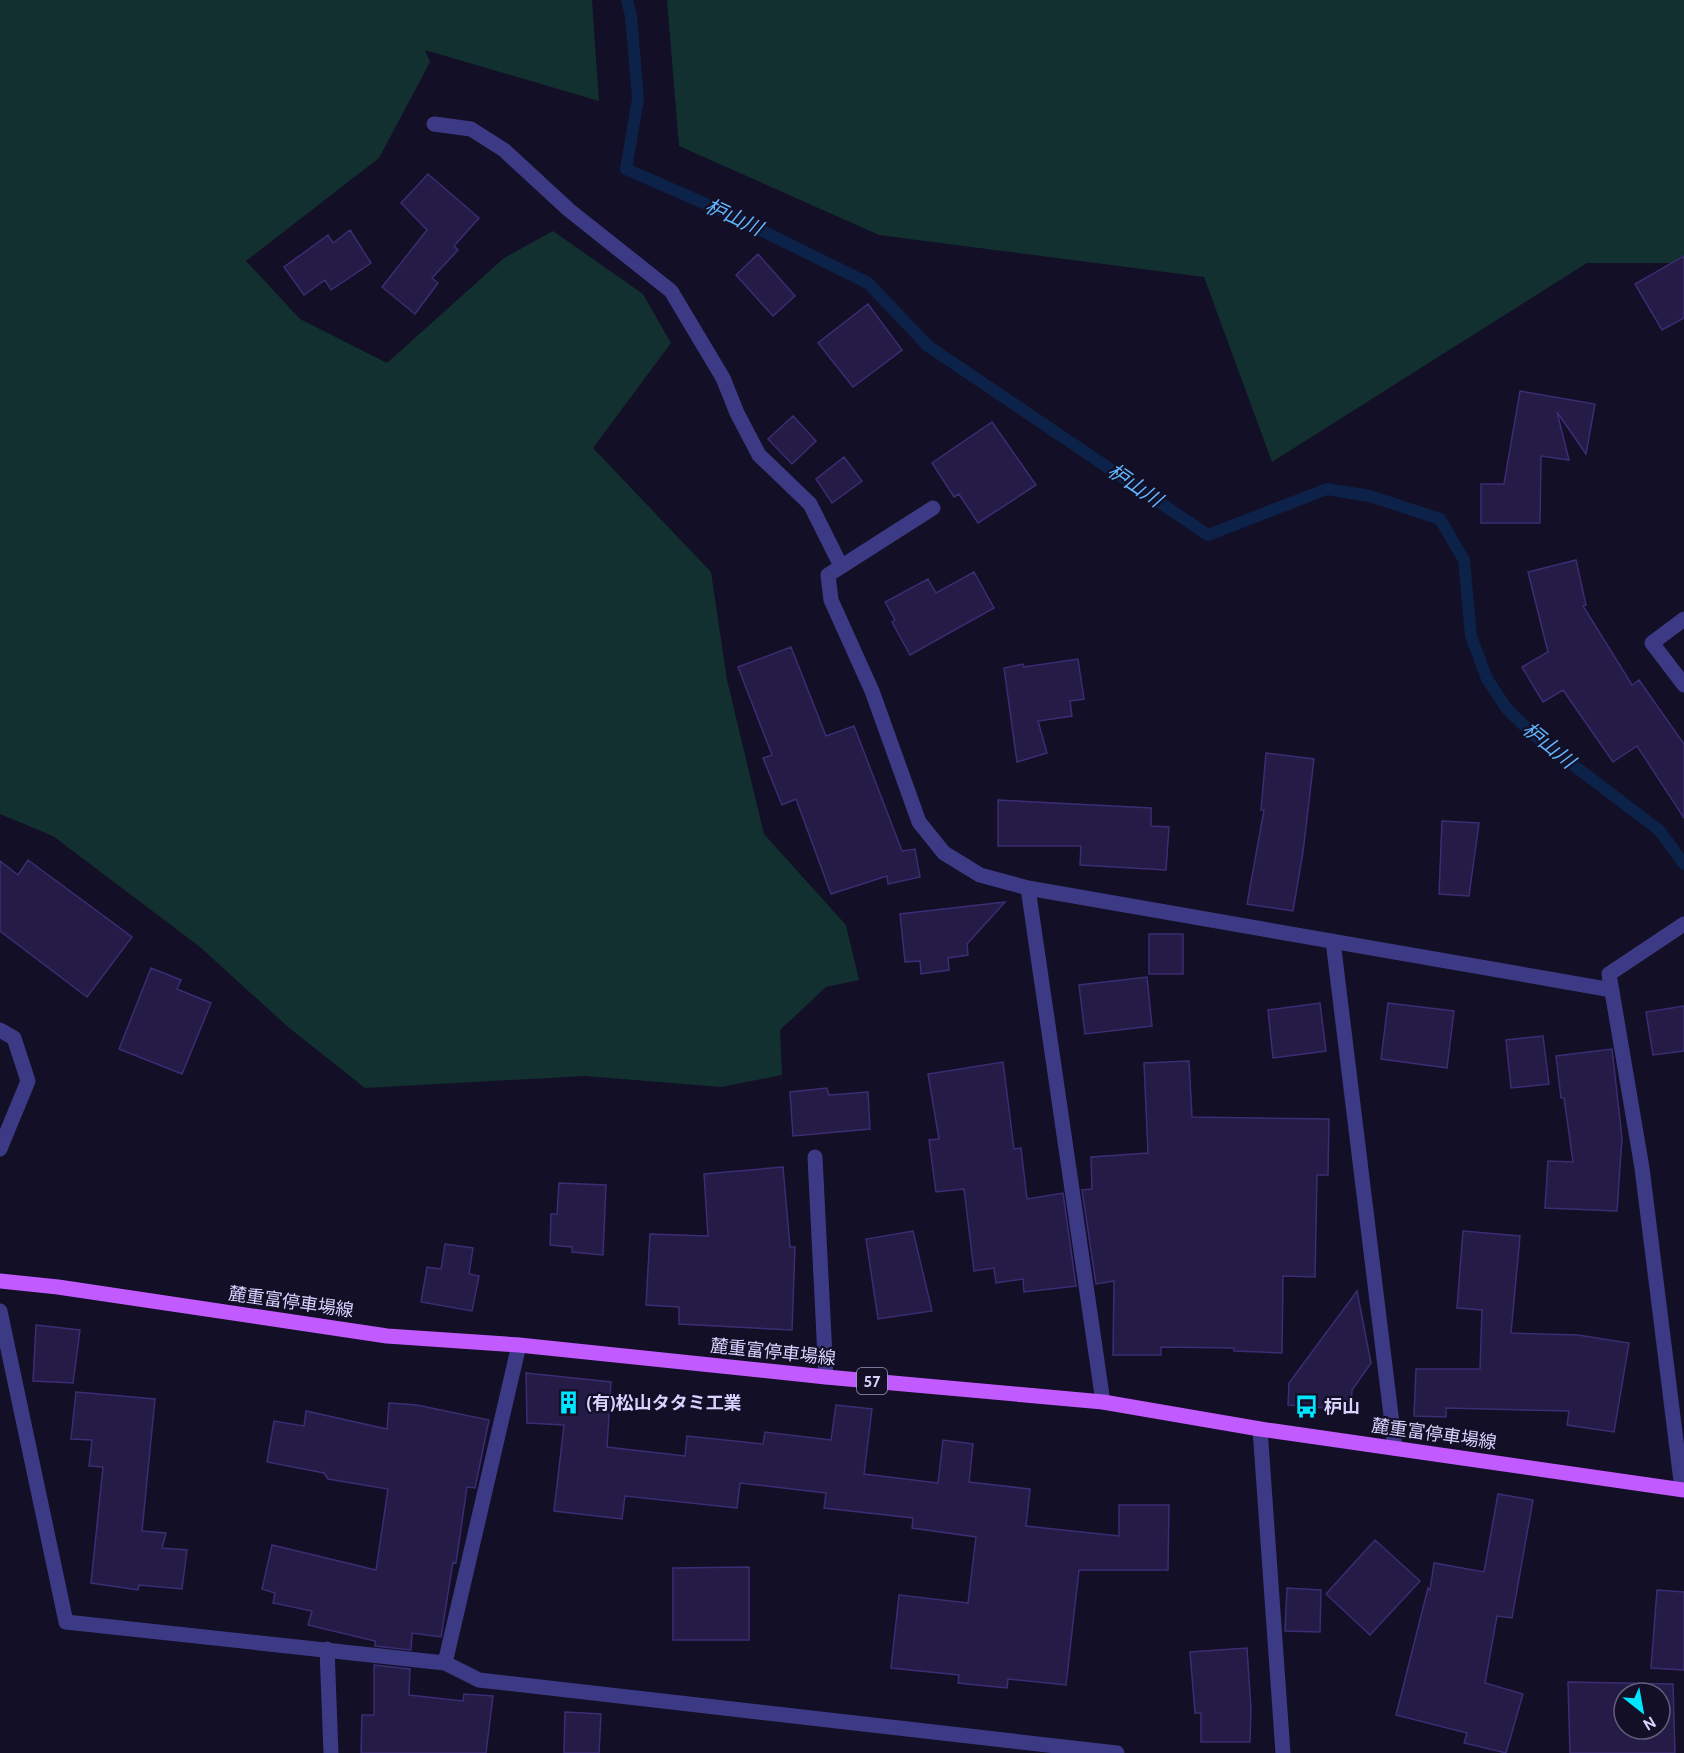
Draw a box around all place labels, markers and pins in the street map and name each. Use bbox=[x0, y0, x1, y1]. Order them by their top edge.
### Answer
building icon: (有)松山タタミ工業 bbox=[555, 1390, 581, 1416]
place label: (有)松山タタミ工業 bbox=[586, 1392, 742, 1414]
bus stop icon: 枦山 bbox=[1293, 1394, 1319, 1420]
place label: 枦山 bbox=[1324, 1396, 1360, 1418]

